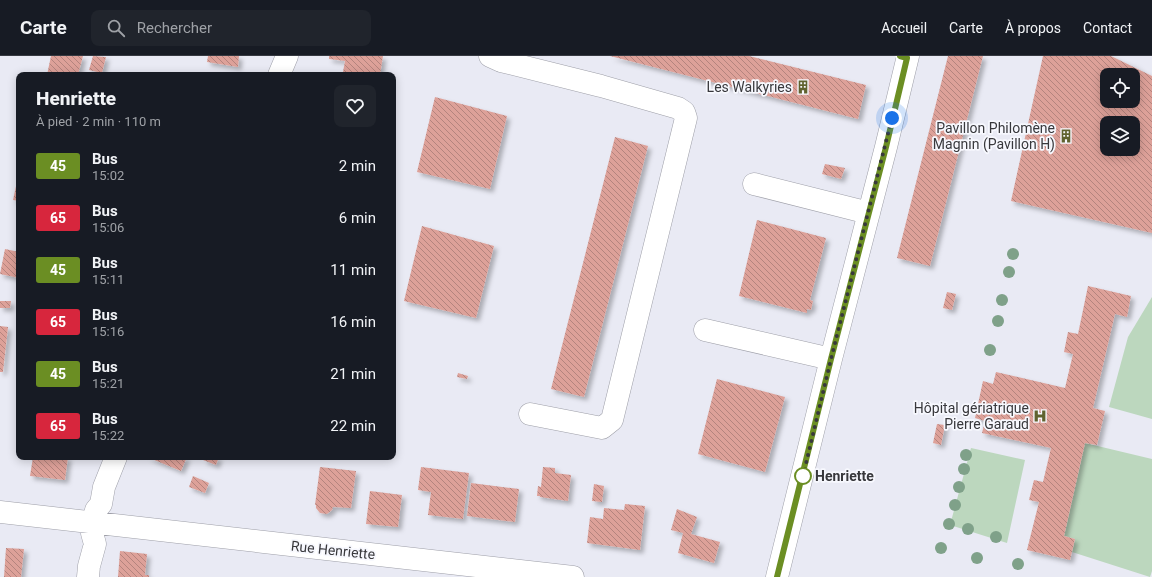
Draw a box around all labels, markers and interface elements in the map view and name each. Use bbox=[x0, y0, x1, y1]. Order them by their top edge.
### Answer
search box bbox=[91, 10, 371, 46]
text: Carte bbox=[20, 16, 67, 39]
icon: search bbox=[105, 17, 127, 39]
text: Rechercher bbox=[137, 19, 212, 37]
text: Accueil bbox=[881, 20, 927, 36]
text: Carte bbox=[949, 20, 983, 36]
text: À propos bbox=[1005, 20, 1061, 36]
text: Contact bbox=[1083, 20, 1132, 36]
map controls bbox=[1100, 68, 1140, 156]
button: locate bbox=[1100, 68, 1140, 108]
place label: Les Walkyries bbox=[707, 79, 792, 95]
building icon: Les Walkyries bbox=[795, 79, 811, 95]
button: heart bbox=[334, 85, 376, 127]
text: Henriette bbox=[36, 87, 116, 110]
your location bbox=[882, 108, 902, 128]
text: À pied · 2 min · 110 m bbox=[36, 114, 161, 129]
button: layers bbox=[1100, 116, 1140, 156]
place label: Pavillon Philomène Magnin (Pavillon H) bbox=[933, 120, 1055, 153]
building icon: Pavillon Philomène Magnin (Pavillon H) bbox=[1058, 128, 1074, 144]
text: Bus bbox=[92, 150, 118, 168]
text: 2 min bbox=[339, 157, 376, 175]
text: 45 bbox=[50, 158, 66, 174]
text: 15:02 bbox=[92, 168, 124, 183]
text: Bus bbox=[92, 202, 118, 220]
text: 6 min bbox=[339, 209, 376, 227]
text: 65 bbox=[50, 210, 66, 226]
text: 15:06 bbox=[92, 220, 124, 235]
text: Bus bbox=[92, 254, 118, 272]
text: 11 min bbox=[330, 261, 376, 279]
text: 45 bbox=[50, 262, 66, 278]
text: 15:11 bbox=[92, 272, 124, 287]
text: Bus bbox=[92, 306, 118, 324]
text: 16 min bbox=[330, 313, 376, 331]
text: 65 bbox=[50, 314, 66, 330]
text: 15:16 bbox=[92, 324, 124, 339]
text: Bus bbox=[92, 358, 118, 376]
text: 21 min bbox=[330, 365, 376, 383]
text: 45 bbox=[50, 366, 66, 382]
text: 15:21 bbox=[92, 376, 124, 391]
place label: Hôpital gériatrique Pierre Garaud bbox=[914, 400, 1029, 432]
hospital icon: Hôpital gériatrique Pierre Garaud bbox=[1032, 408, 1048, 424]
text: Bus bbox=[92, 410, 118, 428]
text: 22 min bbox=[330, 417, 376, 435]
text: 65 bbox=[50, 418, 66, 434]
text: 15:22 bbox=[92, 428, 124, 443]
marker: Henriette bbox=[794, 467, 812, 485]
place label: Henriette bbox=[815, 468, 874, 484]
street label: Rue Henriette bbox=[290, 538, 376, 562]

